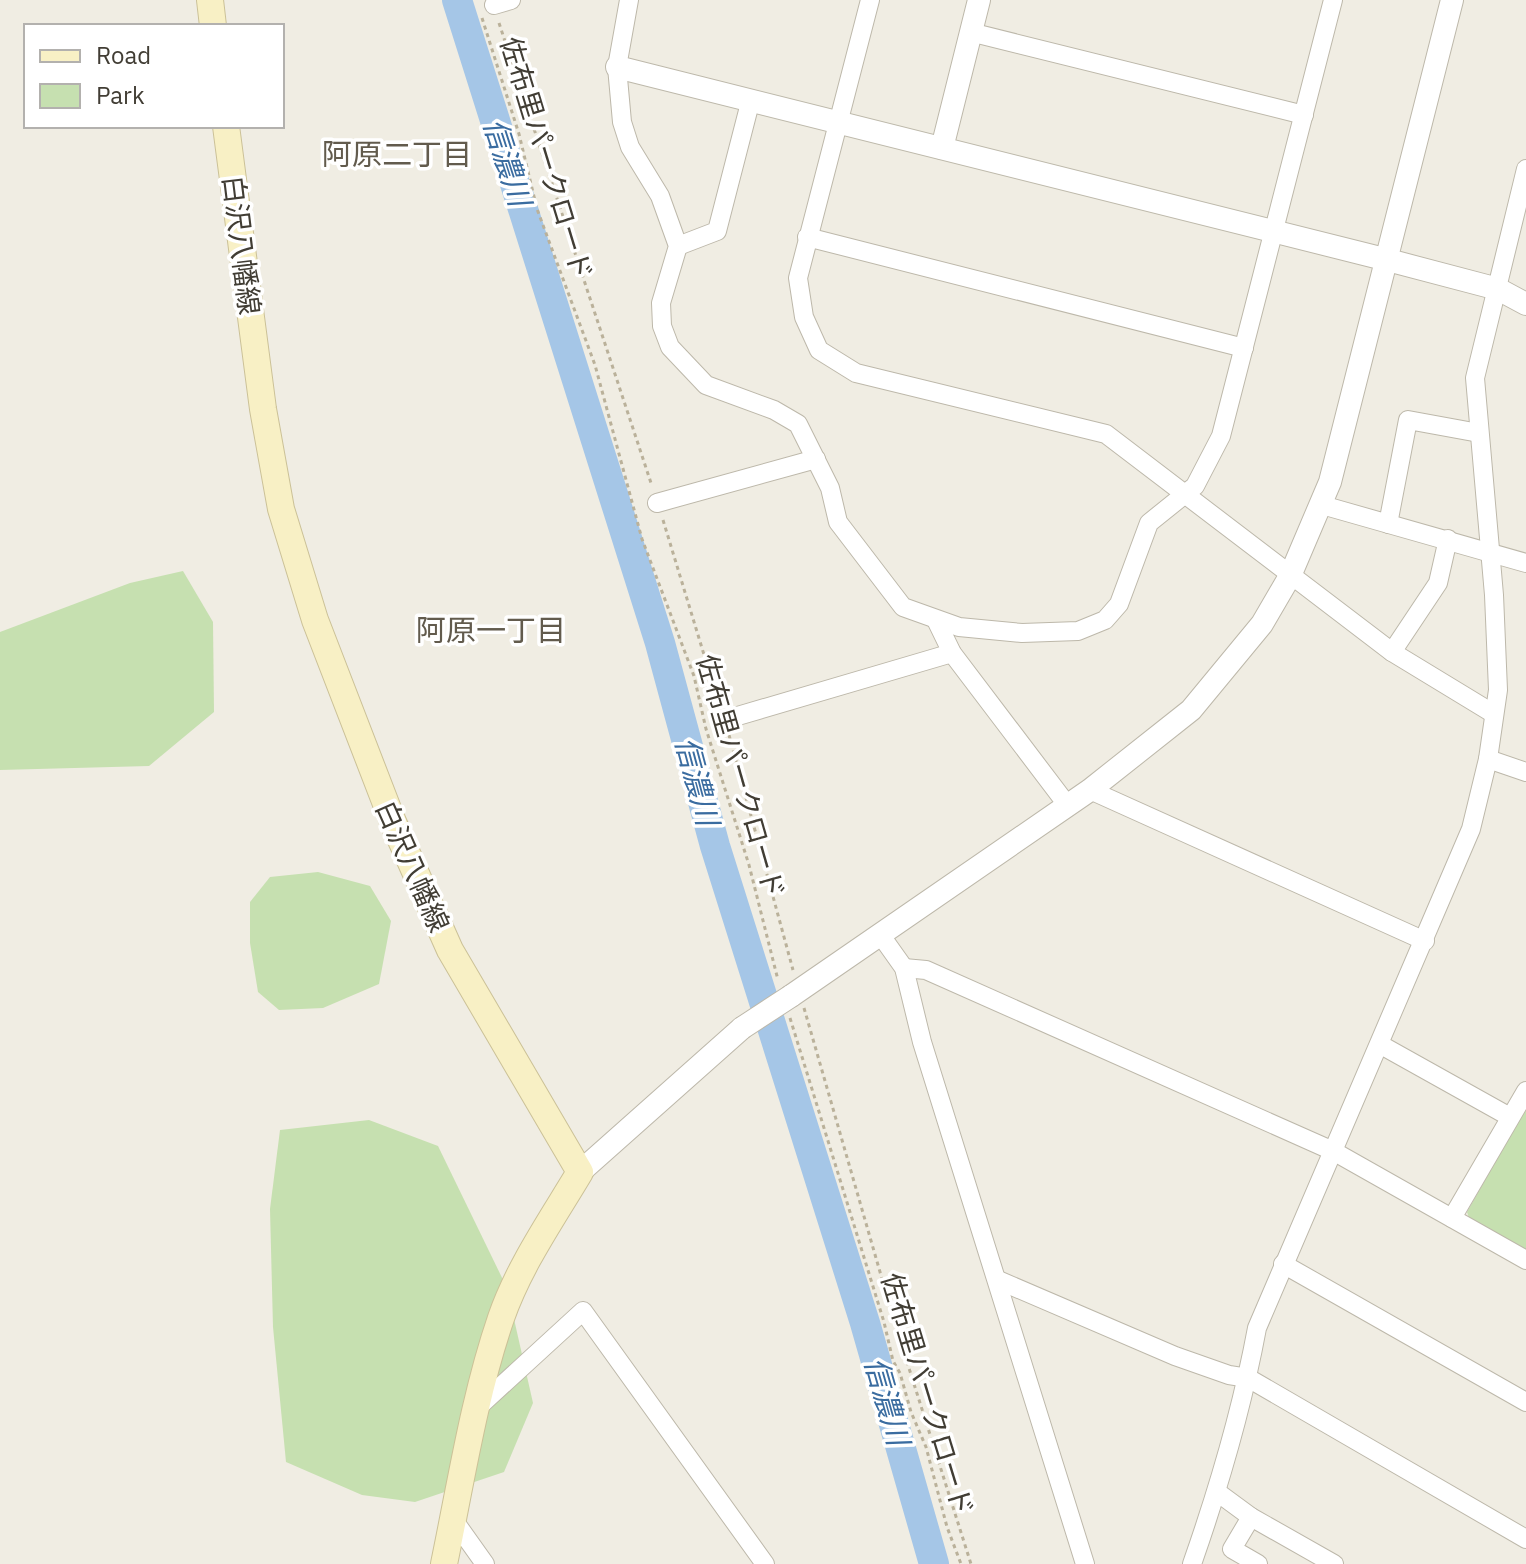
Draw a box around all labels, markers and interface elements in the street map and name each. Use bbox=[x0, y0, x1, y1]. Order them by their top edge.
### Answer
legend bbox=[24, 24, 284, 128]
street label: 佐布里パークロード bbox=[492, 32, 602, 284]
text: Road bbox=[96, 39, 151, 71]
text: Park bbox=[96, 79, 145, 111]
water label: 信濃川 bbox=[476, 113, 541, 214]
district label: 阿原二丁目 bbox=[322, 134, 472, 173]
street label: 白沢八幡線 bbox=[215, 173, 269, 317]
district label: 阿原一丁目 bbox=[416, 610, 566, 649]
street label: 佐布里パークロード bbox=[688, 650, 794, 902]
water label: 信濃川 bbox=[668, 732, 729, 832]
street label: 白沢八幡線 bbox=[368, 795, 458, 937]
street label: 佐布里パークロード bbox=[873, 1268, 983, 1520]
water label: 信濃川 bbox=[857, 1352, 920, 1453]

